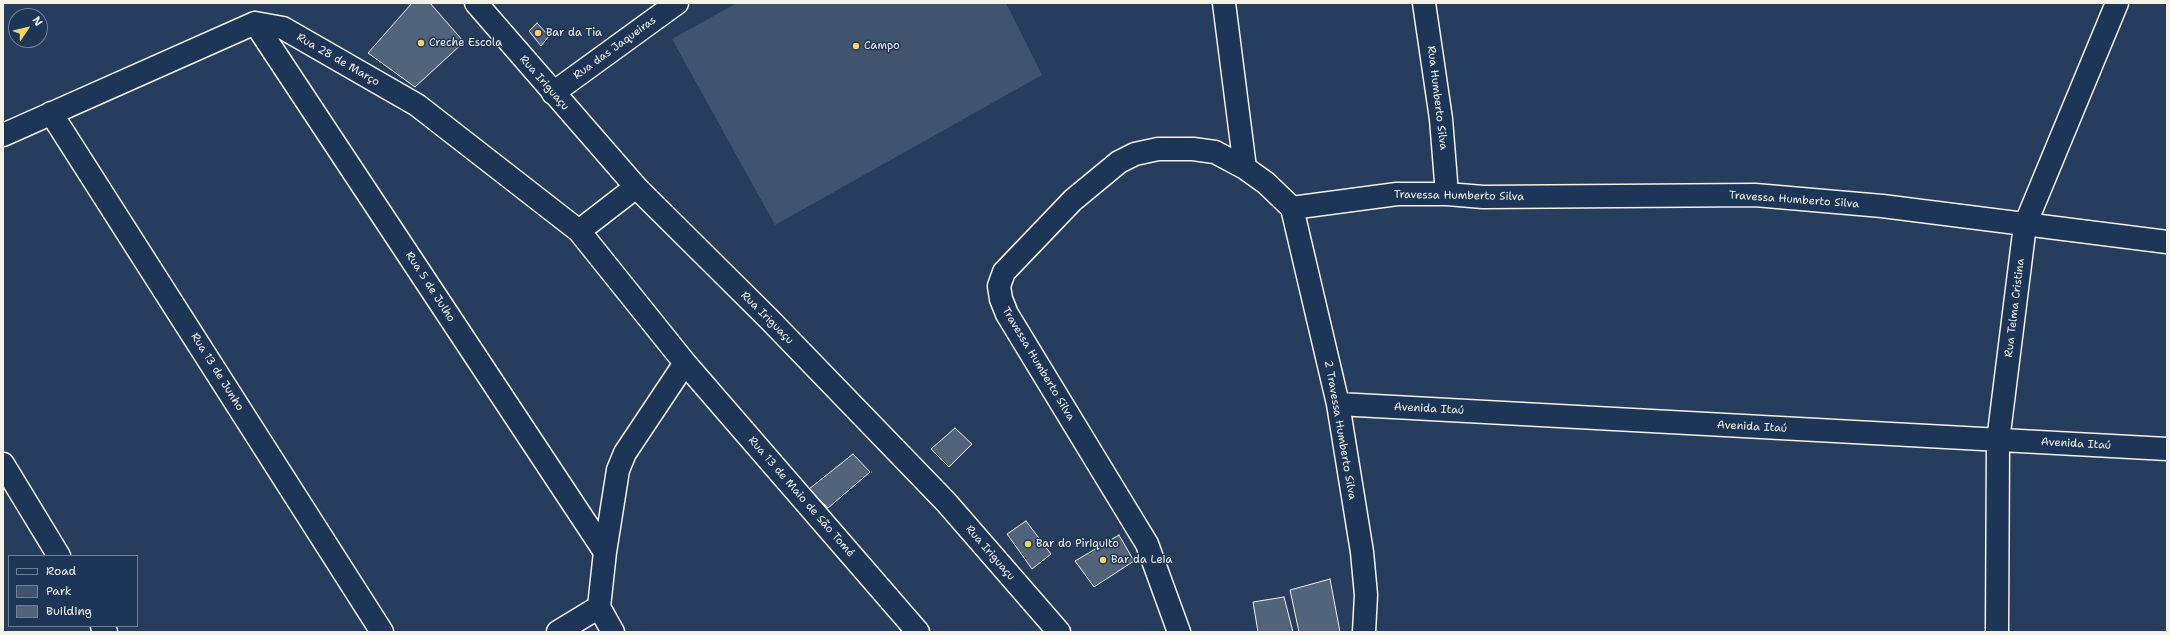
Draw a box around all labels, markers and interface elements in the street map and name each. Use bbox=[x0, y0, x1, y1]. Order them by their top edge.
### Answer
north arrow bbox=[8, 8, 48, 48]
text: N bbox=[29, 14, 46, 29]
street label: Rua das Jaqueiras bbox=[571, 14, 659, 82]
place label: Bar da Tia bbox=[546, 26, 602, 40]
marker: Bar da Tia bbox=[533, 28, 543, 38]
street label: Rua 28 de Março bbox=[294, 31, 382, 89]
place label: Creche Escola bbox=[429, 36, 502, 50]
marker: Creche Escola bbox=[416, 38, 426, 48]
place label: Campo bbox=[864, 39, 900, 53]
marker: Campo bbox=[851, 41, 861, 51]
street label: Rua Humberto Silva bbox=[1424, 45, 1450, 151]
street label: Rua Iriguaçu bbox=[516, 53, 572, 113]
street label: Travessa Humberto Silva bbox=[1394, 188, 1524, 204]
street label: Travessa Humberto Silva bbox=[1729, 189, 1859, 211]
street label: Rua 5 de Julho bbox=[402, 249, 458, 325]
street label: Rua Telma Cristina bbox=[2002, 258, 2028, 358]
street label: Rua Iriguaçu bbox=[738, 289, 796, 347]
street label: Travessa Humberto Silva bbox=[999, 305, 1077, 423]
street label: Rua 13 de Junho bbox=[188, 331, 246, 413]
street label: 2 Travessa Humberto Silva bbox=[1321, 359, 1359, 501]
street label: Avenida Itaú bbox=[1394, 401, 1464, 417]
street label: Avenida Itaú bbox=[1717, 419, 1787, 435]
street label: Rua 13 de Maio de São Tomé bbox=[745, 434, 857, 560]
street label: Avenida Itaú bbox=[2041, 436, 2111, 452]
street label: Rua Iriguaçu bbox=[962, 523, 1018, 583]
place label: Bar do Piriquito bbox=[1036, 537, 1119, 551]
marker: Bar do Piriquito bbox=[1023, 539, 1033, 549]
place label: Bar da Leia bbox=[1111, 553, 1172, 567]
legend bbox=[8, 555, 138, 627]
marker: Bar da Leia bbox=[1098, 555, 1108, 565]
text: Road bbox=[46, 563, 76, 579]
text: Park bbox=[46, 583, 72, 599]
text: Building bbox=[46, 603, 92, 619]

